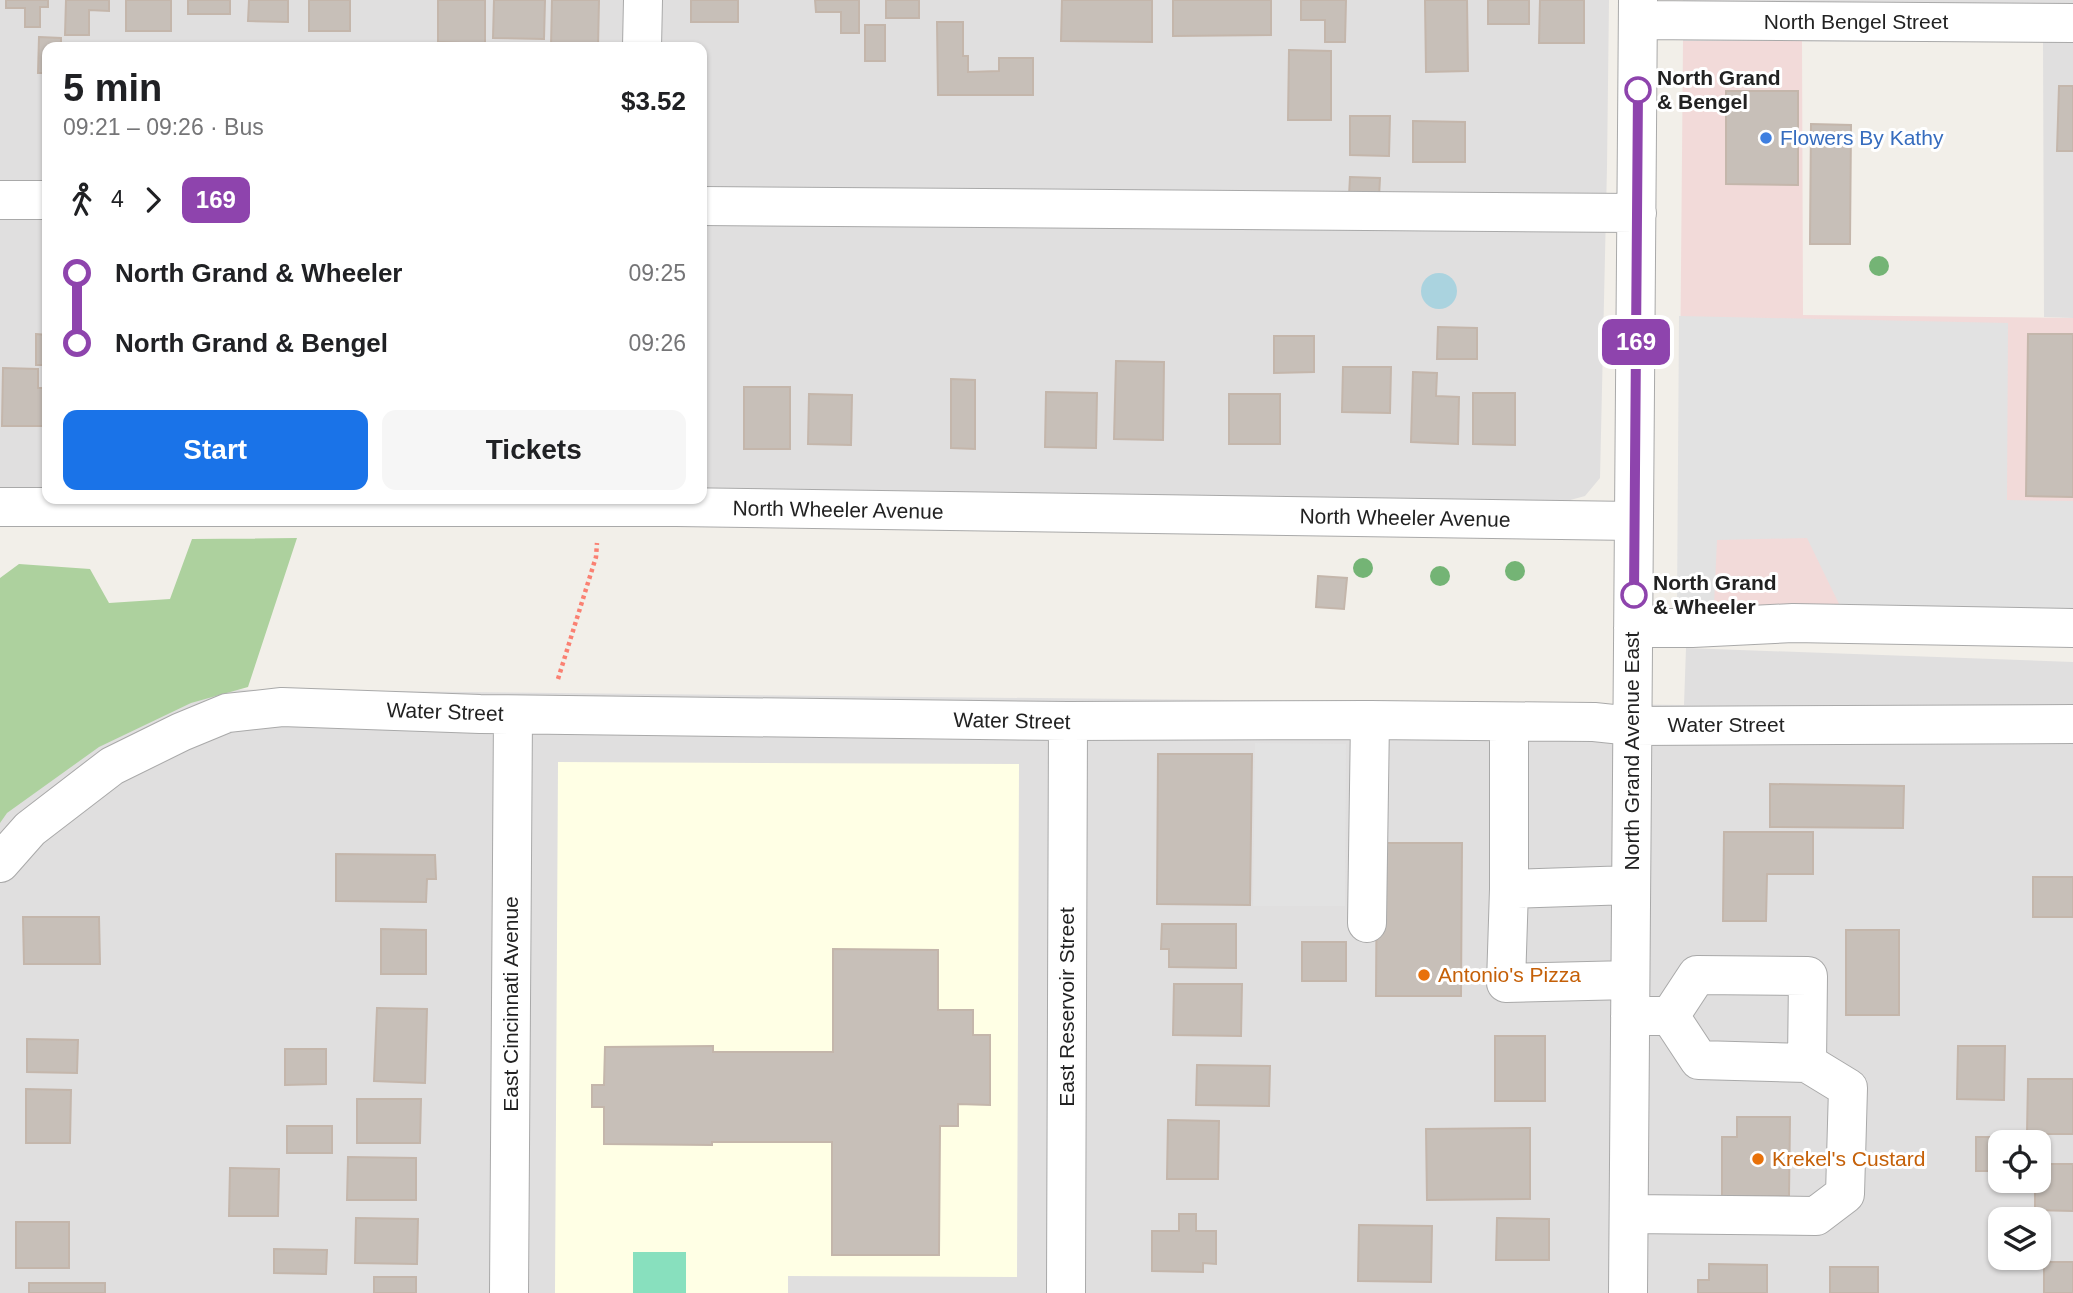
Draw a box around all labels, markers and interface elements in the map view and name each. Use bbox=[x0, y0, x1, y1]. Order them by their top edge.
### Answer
street label: North Bengel Street bbox=[1764, 10, 1948, 33]
place label: North Grand & Bengel bbox=[1657, 66, 1781, 113]
text: 5 min bbox=[63, 67, 162, 109]
marker: North Grand & Bengel bbox=[1625, 77, 1651, 103]
text: $3.52 bbox=[621, 86, 686, 116]
text: 09:21 – 09:26 · Bus bbox=[63, 114, 264, 140]
place label: Flowers By Kathy bbox=[1780, 126, 1944, 149]
marker: Flowers By Kathy bbox=[1758, 130, 1774, 146]
icon: walk bbox=[63, 181, 101, 219]
icon: forward bbox=[134, 181, 172, 219]
text: 4 bbox=[111, 186, 124, 212]
text: 169 bbox=[196, 186, 236, 213]
text: North Grand & Wheeler bbox=[115, 258, 402, 288]
text: 09:25 bbox=[628, 260, 686, 286]
line badge: 169 bbox=[1596, 319, 1676, 365]
text: North Grand & Bengel bbox=[115, 328, 388, 358]
text: 169 bbox=[1616, 328, 1656, 355]
text: 09:26 bbox=[628, 330, 686, 356]
button: Start bbox=[63, 410, 368, 490]
button: Tickets bbox=[382, 410, 686, 490]
street label: North Wheeler Avenue bbox=[732, 496, 944, 523]
street label: North Wheeler Avenue bbox=[1299, 504, 1511, 531]
place label: North Grand & Wheeler bbox=[1653, 571, 1777, 618]
marker: North Grand & Wheeler bbox=[1621, 582, 1647, 608]
street label: North Grand Avenue East bbox=[1620, 631, 1643, 870]
street label: Water Street bbox=[386, 698, 504, 725]
street label: Water Street bbox=[953, 708, 1071, 733]
street label: Water Street bbox=[1667, 713, 1785, 736]
street label: East Cincinnati Avenue bbox=[499, 896, 522, 1112]
street label: East Reservoir Street bbox=[1055, 907, 1078, 1107]
place label: Antonio's Pizza bbox=[1438, 963, 1581, 986]
marker: Antonio's Pizza bbox=[1416, 967, 1432, 983]
map controls bbox=[1988, 1130, 2051, 1270]
button: locate bbox=[1988, 1130, 2051, 1193]
place label: Krekel's Custard bbox=[1772, 1147, 1925, 1170]
marker: Krekel's Custard bbox=[1750, 1151, 1766, 1167]
button: layers bbox=[1988, 1207, 2051, 1270]

